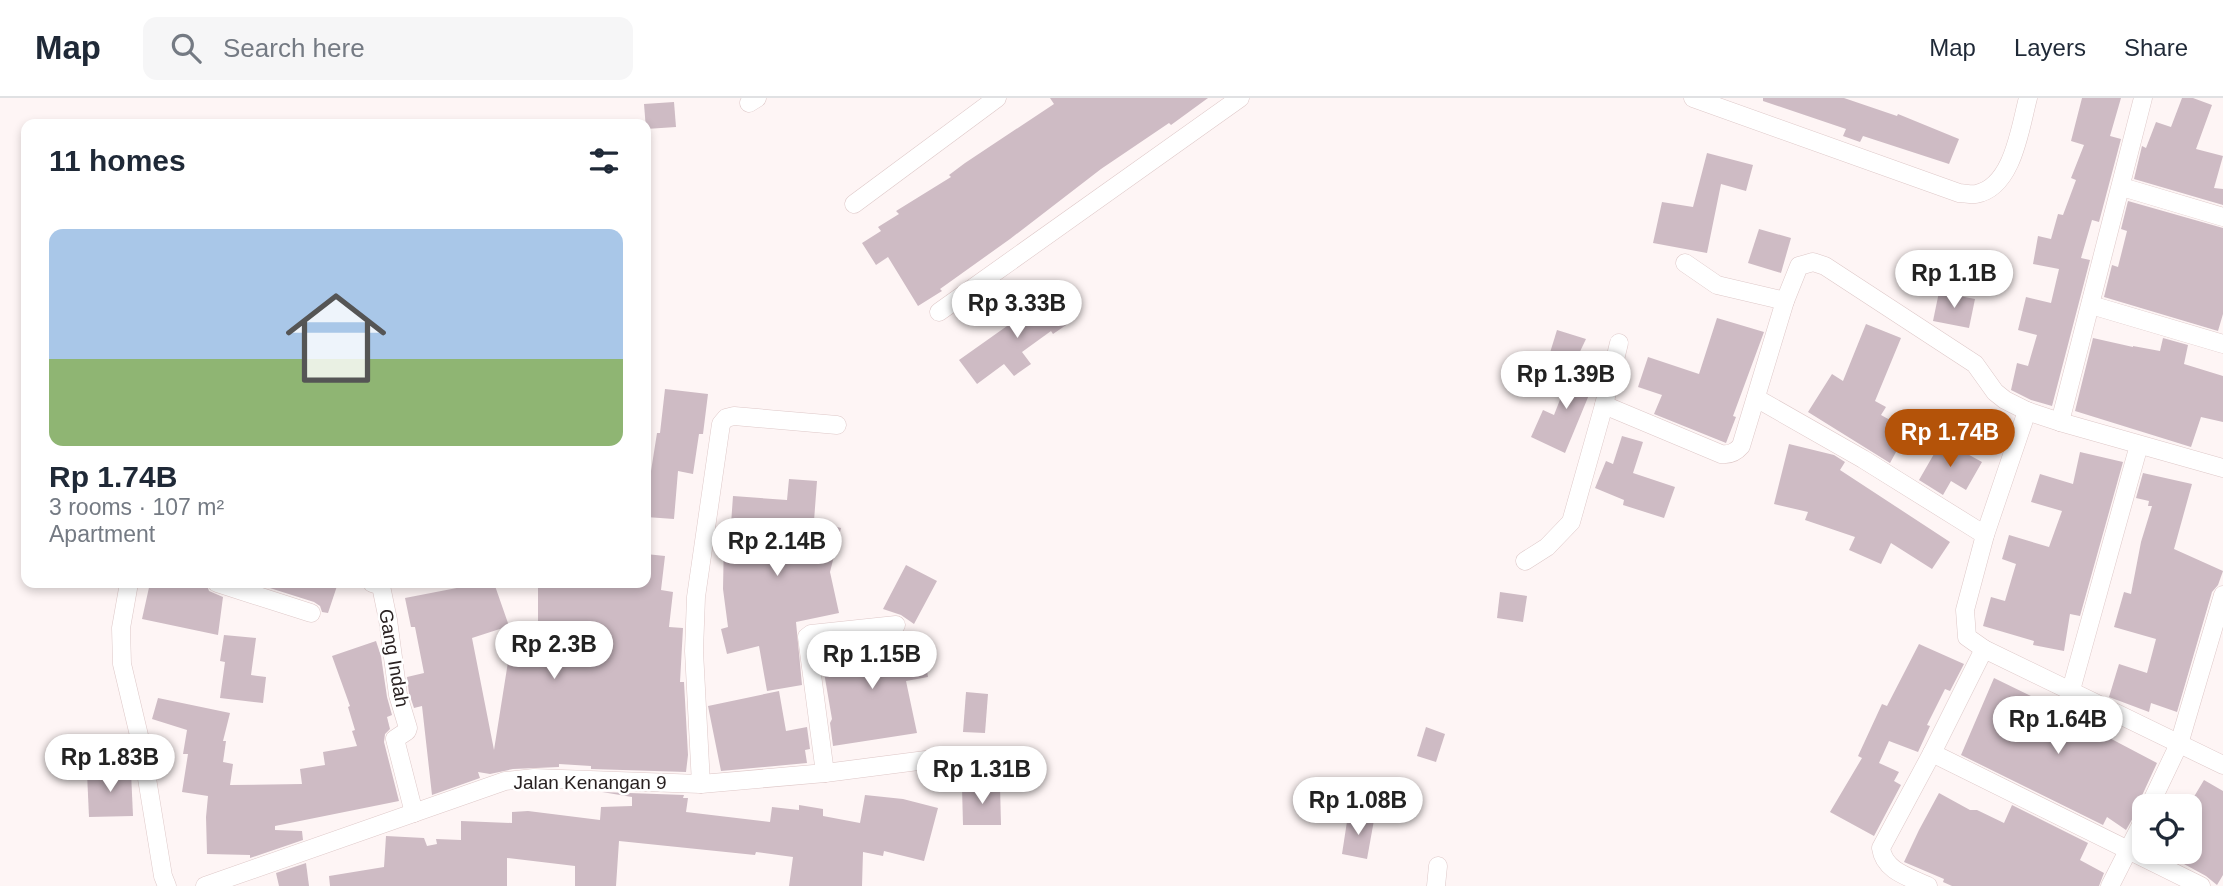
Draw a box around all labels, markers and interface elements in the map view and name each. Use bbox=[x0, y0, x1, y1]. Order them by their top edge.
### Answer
search box bbox=[143, 17, 633, 80]
text: Map bbox=[35, 29, 101, 66]
icon: search bbox=[167, 29, 205, 67]
text: Search here bbox=[223, 33, 365, 63]
text: Map bbox=[1929, 34, 1976, 61]
text: Layers bbox=[2014, 34, 2086, 61]
text: Share bbox=[2124, 34, 2188, 61]
icon: filters bbox=[585, 142, 623, 180]
text: 11 homes bbox=[49, 144, 186, 177]
pin: Rp 1.1B bbox=[1889, 250, 2019, 310]
text: Rp 1.1B bbox=[1911, 260, 1997, 286]
icon: home bbox=[273, 275, 399, 401]
pin: Rp 3.33B bbox=[945, 280, 1089, 340]
text: Rp 3.33B bbox=[968, 290, 1066, 316]
pin: Rp 1.39B bbox=[1494, 352, 1638, 411]
text: Rp 1.39B bbox=[1517, 361, 1615, 387]
pin: Rp 1.74B bbox=[1878, 410, 2022, 469]
text: Rp 1.74B bbox=[1901, 419, 1999, 445]
text: Rp 1.74B bbox=[49, 460, 177, 493]
text: 3 rooms · 107 m² bbox=[49, 494, 224, 520]
pin: Rp 2.14B bbox=[705, 518, 849, 578]
text: Apartment bbox=[49, 521, 155, 547]
text: Rp 2.14B bbox=[728, 528, 826, 554]
street label: Gang Indah bbox=[375, 607, 413, 709]
pin: Rp 2.3B bbox=[489, 622, 619, 681]
text: Rp 2.3B bbox=[511, 631, 597, 657]
pin: Rp 1.15B bbox=[800, 632, 944, 691]
text: Rp 1.15B bbox=[823, 641, 921, 667]
pin: Rp 1.64B bbox=[1986, 696, 2130, 756]
text: Rp 1.64B bbox=[2009, 706, 2107, 732]
pin: Rp 1.83B bbox=[38, 734, 182, 794]
text: Rp 1.83B bbox=[61, 744, 159, 770]
pin: Rp 1.31B bbox=[910, 746, 1054, 806]
text: Rp 1.31B bbox=[933, 756, 1031, 782]
street label: Jalan Kenangan 9 bbox=[513, 772, 667, 793]
pin: Rp 1.08B bbox=[1286, 778, 1430, 837]
text: Rp 1.08B bbox=[1309, 787, 1407, 813]
map controls bbox=[2132, 794, 2202, 864]
button: locate bbox=[2132, 794, 2202, 864]

